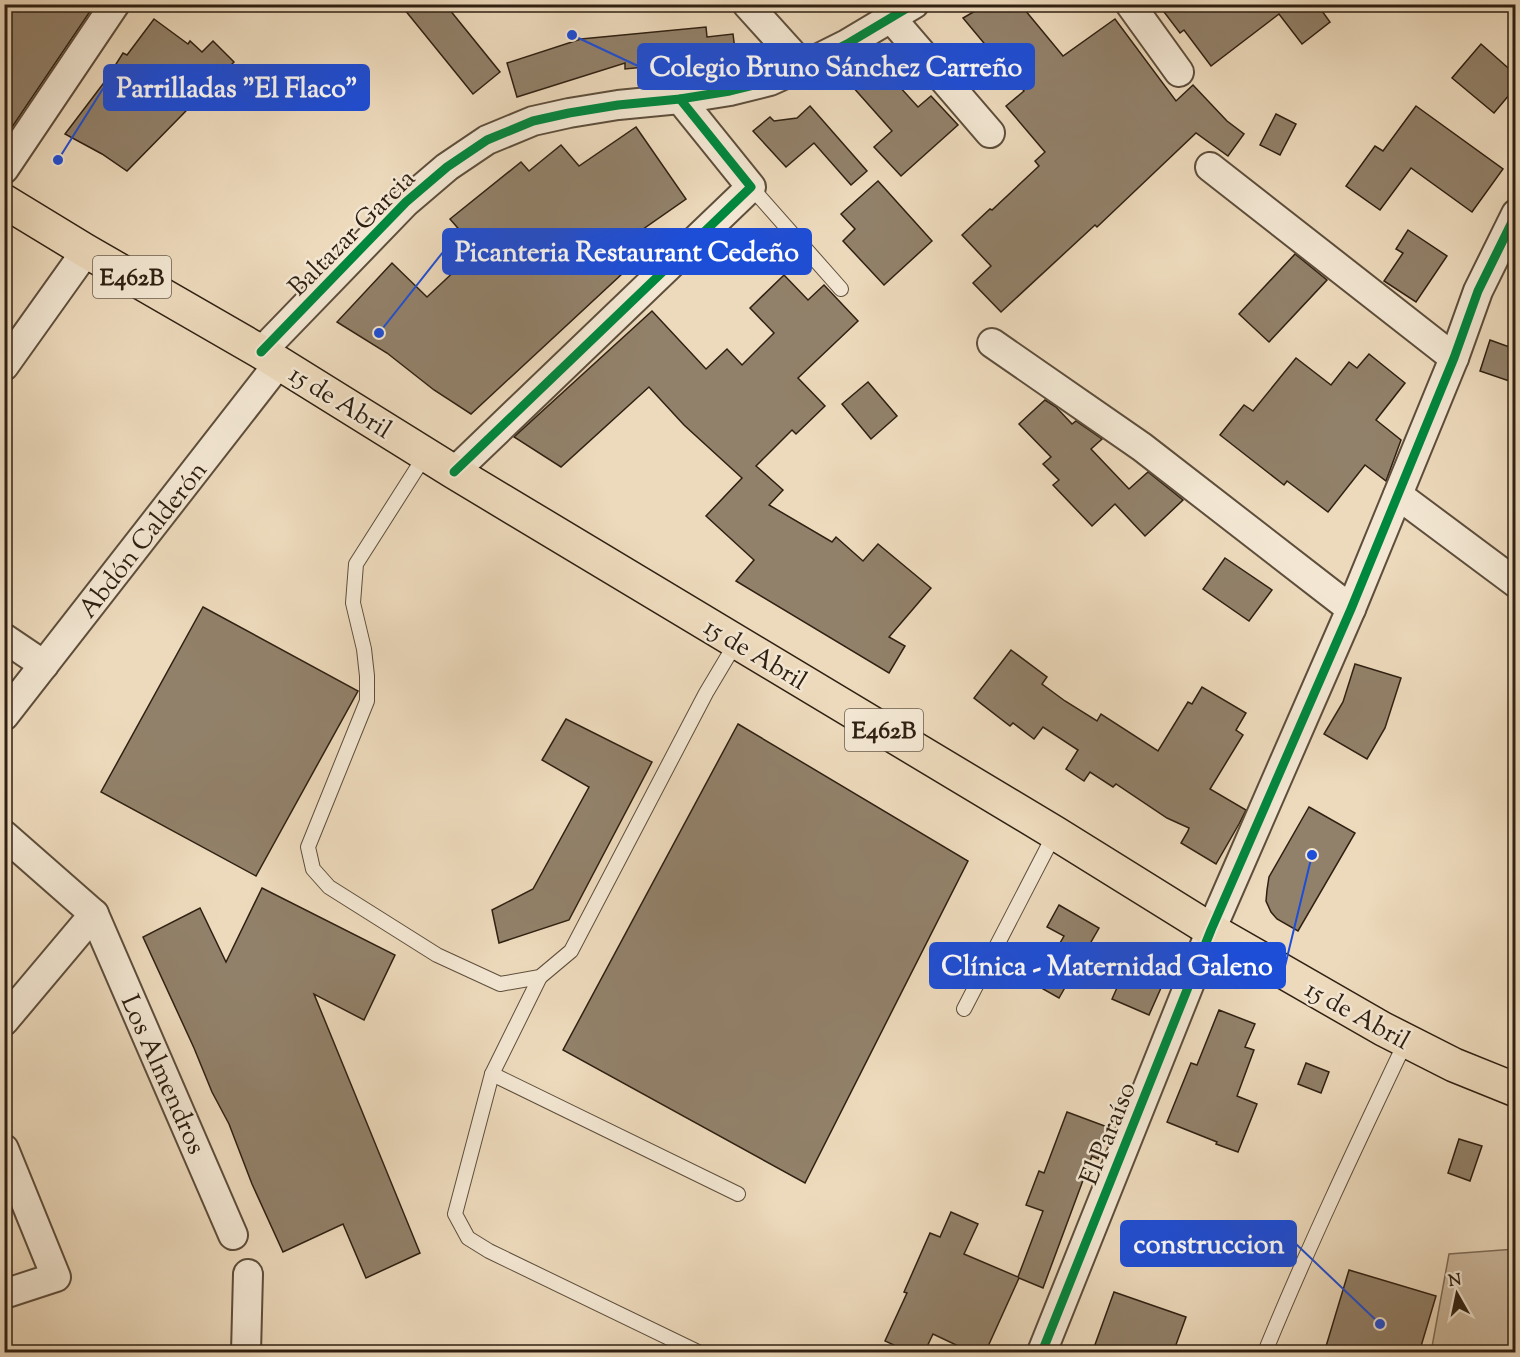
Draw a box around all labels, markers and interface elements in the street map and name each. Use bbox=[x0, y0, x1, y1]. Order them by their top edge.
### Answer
callout: Colegio Bruno Sánchez Carreño bbox=[638, 44, 1034, 89]
text: Colegio Bruno Sánchez Carreño bbox=[650, 50, 1023, 89]
callout: Parrilladas "El Flaco" bbox=[104, 65, 369, 110]
text: Parrilladas "El Flaco" bbox=[116, 71, 358, 110]
street label: Baltazar Garcia bbox=[281, 162, 425, 306]
callout: Picanteria Restaurant Cedeño bbox=[443, 229, 811, 274]
text: Picanteria Restaurant Cedeño bbox=[455, 235, 799, 274]
road number: E462B bbox=[93, 256, 171, 298]
street label: 15 de Abril bbox=[281, 357, 398, 449]
street label: Abdón Calderón bbox=[71, 454, 217, 627]
street label: 15 de Abril bbox=[696, 610, 813, 701]
road number: E462B bbox=[845, 709, 923, 751]
callout: Clínica - Maternidad Galeno bbox=[930, 943, 1285, 988]
text: Clínica - Maternidad Galeno bbox=[941, 949, 1273, 988]
street label: 15 de Abril bbox=[1298, 972, 1416, 1060]
street label: Los Almendros bbox=[110, 989, 213, 1161]
street label: El Paraíso bbox=[1072, 1077, 1147, 1191]
callout: construccion bbox=[1121, 1221, 1296, 1266]
text: construccion bbox=[1133, 1227, 1285, 1266]
north arrow bbox=[1427, 1264, 1487, 1324]
text: N bbox=[1447, 1269, 1463, 1294]

